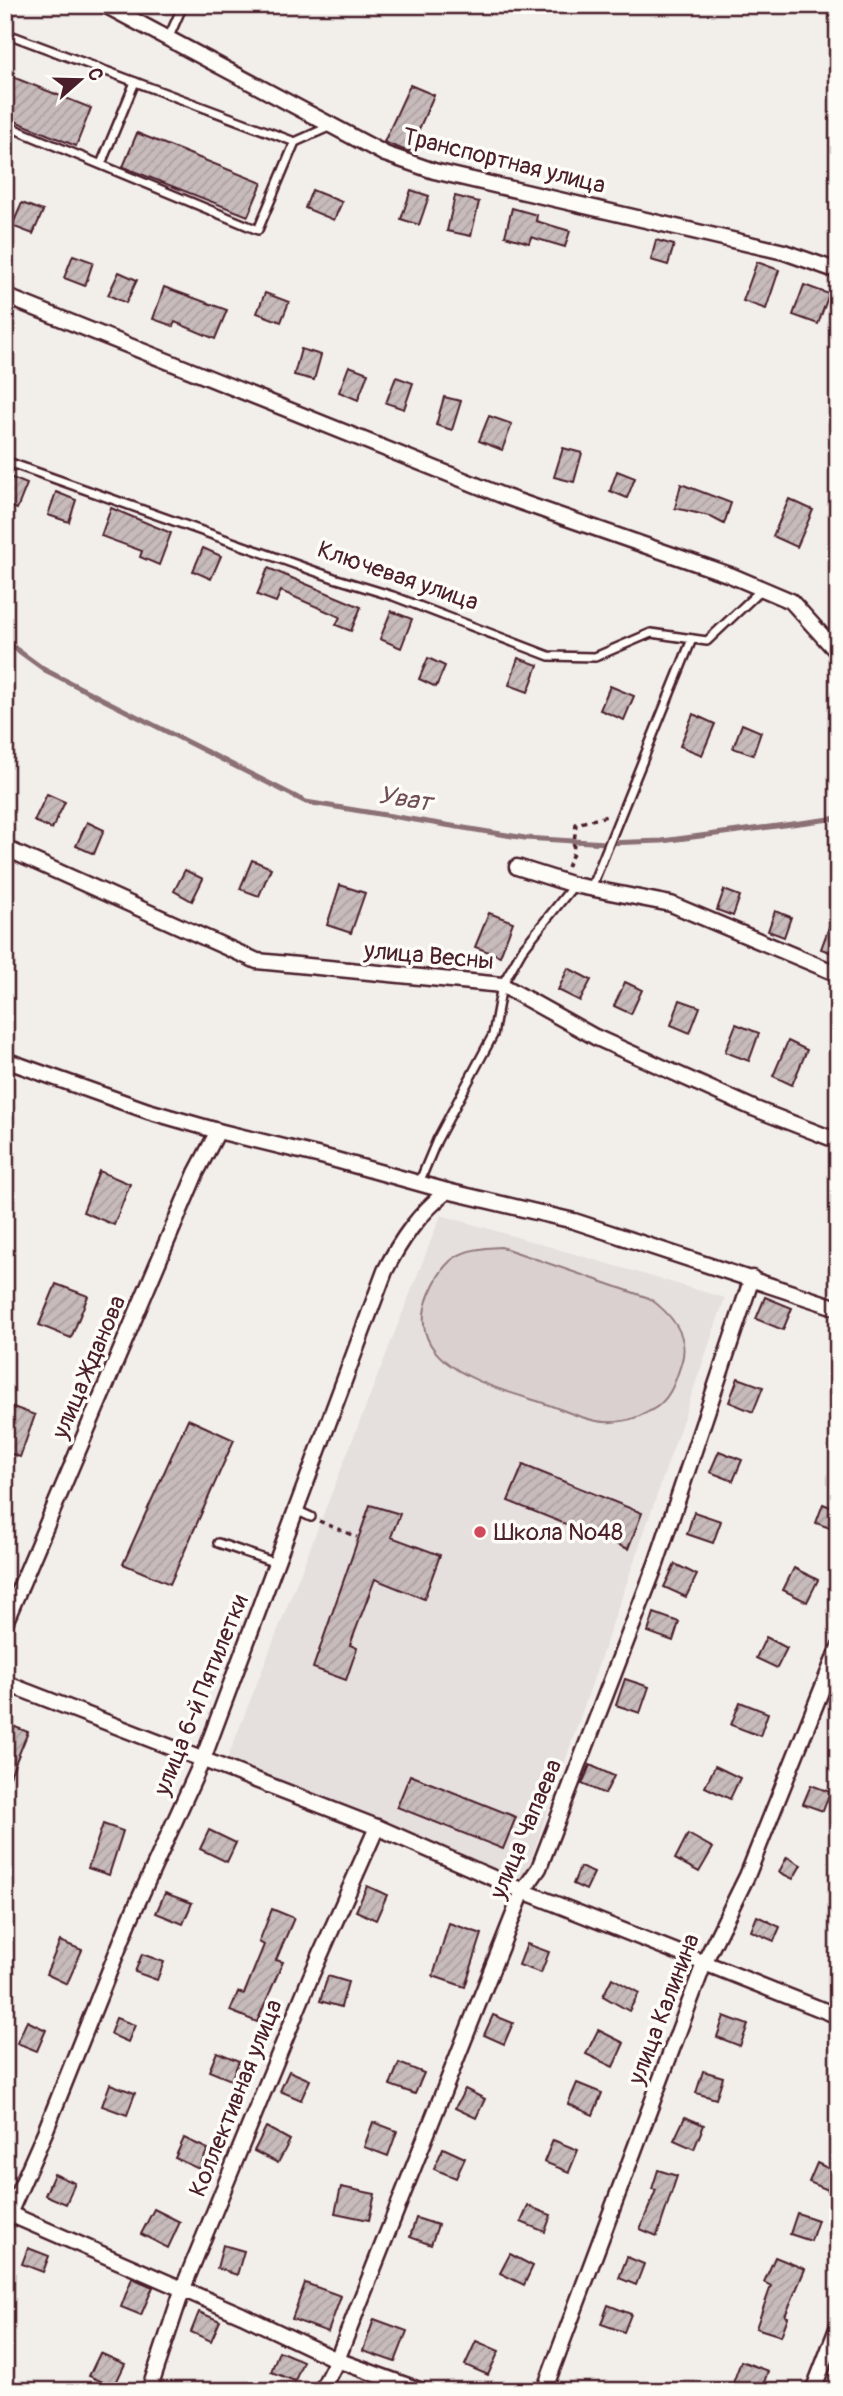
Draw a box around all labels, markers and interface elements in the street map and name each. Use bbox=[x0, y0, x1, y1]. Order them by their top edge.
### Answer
north arrow bbox=[46, 46, 116, 116]
text: С bbox=[82, 65, 108, 84]
street label: Транспортная улица bbox=[400, 122, 608, 200]
street label: Ключевая улица bbox=[314, 535, 482, 617]
water label: Уват bbox=[376, 779, 438, 820]
street label: улица Весны bbox=[362, 936, 495, 976]
street label: улица Жданова bbox=[45, 1291, 132, 1444]
place label: Школа №48 bbox=[494, 1518, 623, 1547]
marker: Школа №48 bbox=[472, 1524, 488, 1540]
street label: улица 6-й Пятилетки bbox=[147, 1590, 255, 1800]
street label: улица Чапаева bbox=[483, 1755, 568, 1904]
street label: улица Калинина bbox=[622, 1930, 706, 2089]
street label: Коллективная улица bbox=[183, 1995, 289, 2201]

